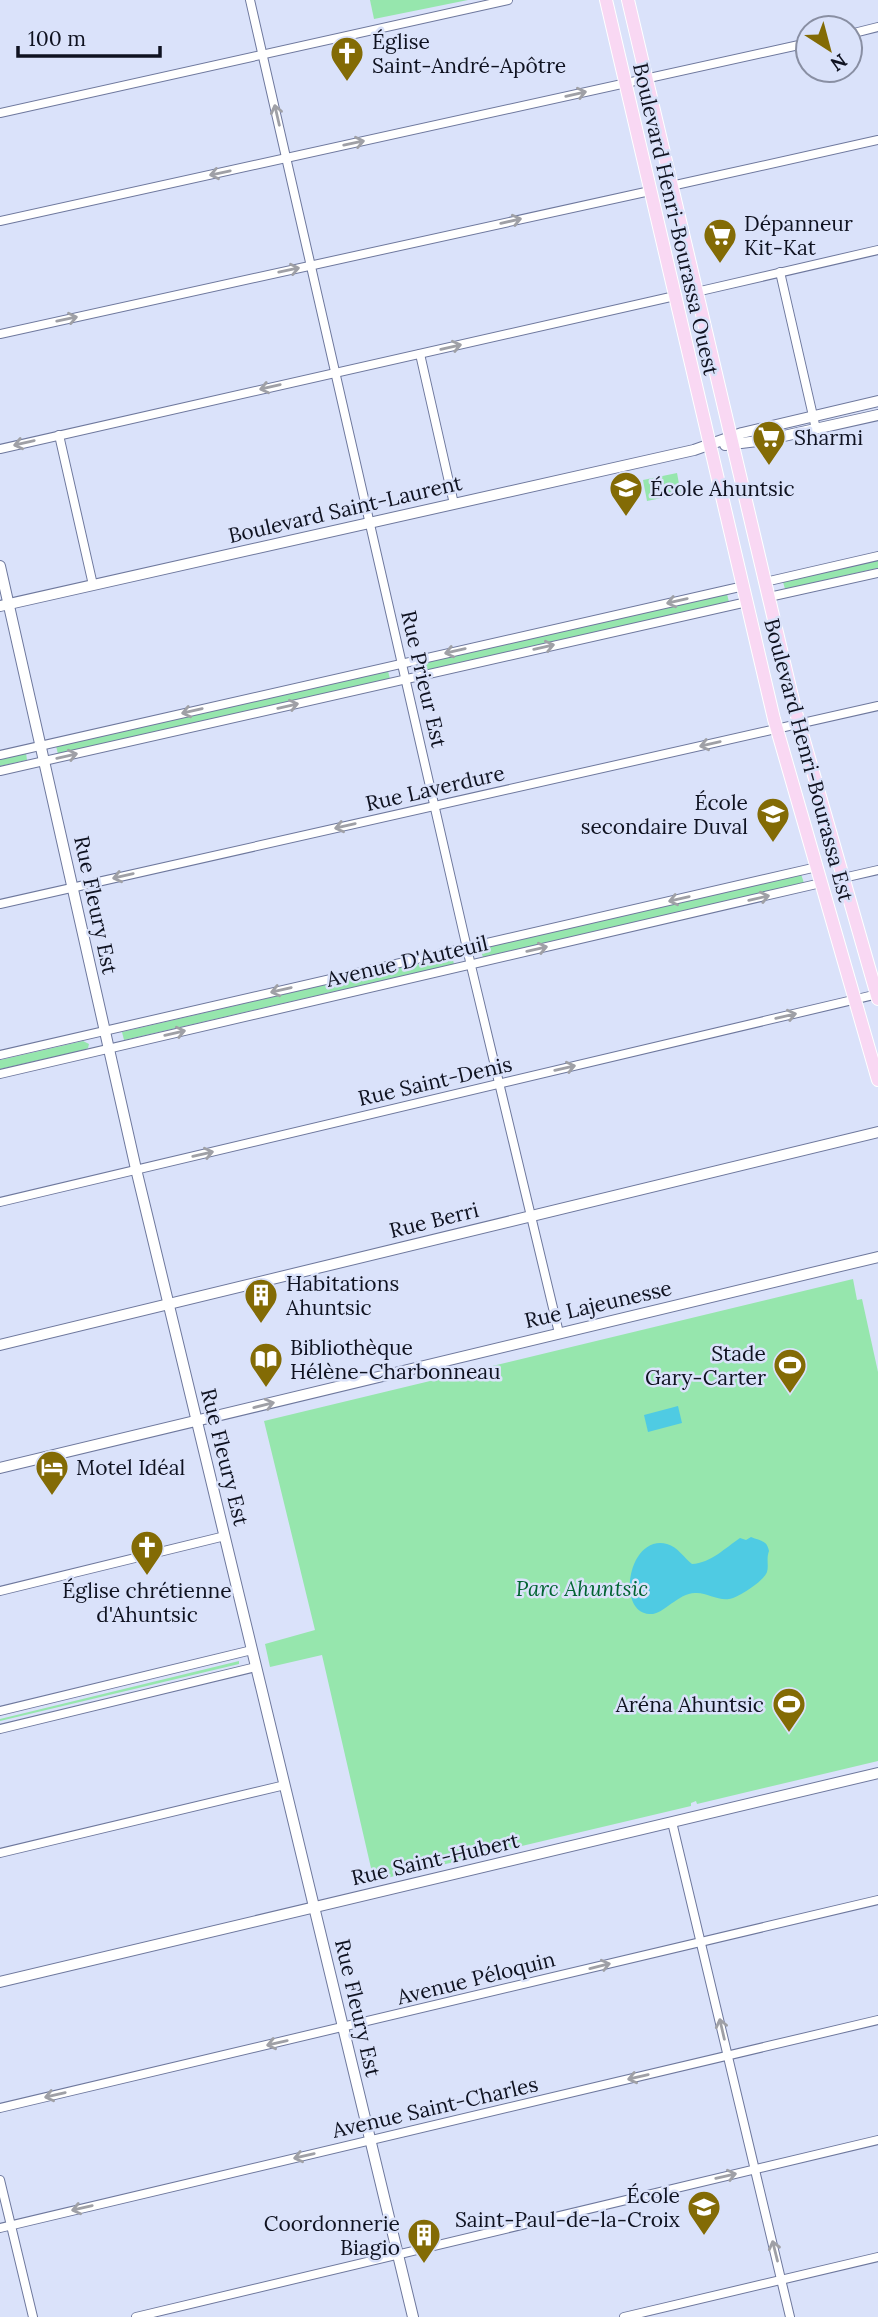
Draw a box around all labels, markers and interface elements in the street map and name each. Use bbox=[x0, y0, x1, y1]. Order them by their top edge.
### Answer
scale bar bbox=[18, 14, 159, 58]
north arrow bbox=[794, 14, 864, 84]
text: 100 m bbox=[28, 25, 86, 52]
place label: Église Saint-André-Apôtre bbox=[372, 28, 566, 79]
church icon: Église Saint-André-Apôtre bbox=[328, 34, 366, 83]
text: N bbox=[826, 49, 852, 77]
street label: Boulevard Henri-Bourassa Ouest bbox=[627, 60, 725, 379]
one-way arrow bbox=[564, 87, 587, 100]
one-way arrow bbox=[270, 104, 283, 127]
one-way arrow bbox=[342, 136, 364, 149]
one-way arrow bbox=[209, 166, 232, 180]
place label: Dépanneur Kit-Kat bbox=[744, 210, 853, 261]
one-way arrow bbox=[499, 214, 522, 227]
supermarket icon: Dépanneur Kit-Kat bbox=[701, 216, 739, 265]
one-way arrow bbox=[277, 263, 300, 277]
one-way arrow bbox=[55, 312, 78, 325]
one-way arrow bbox=[439, 339, 462, 353]
one-way arrow bbox=[259, 381, 282, 395]
supermarket icon: Sharmi bbox=[750, 418, 788, 467]
place label: Sharmi bbox=[794, 424, 863, 451]
one-way arrow bbox=[13, 437, 36, 450]
street label: Boulevard Saint-Laurent bbox=[225, 469, 465, 549]
school or university icon: École Ahuntsic bbox=[607, 469, 645, 518]
place label: École Ahuntsic bbox=[650, 475, 795, 502]
one-way arrow bbox=[666, 595, 689, 609]
street label: Rue Prieur Est bbox=[395, 608, 453, 751]
street label: Boulevard Henri-Bourassa Est bbox=[758, 615, 860, 906]
one-way arrow bbox=[532, 640, 555, 654]
one-way arrow bbox=[444, 645, 467, 659]
one-way arrow bbox=[276, 698, 299, 712]
one-way arrow bbox=[181, 705, 204, 718]
one-way arrow bbox=[699, 737, 722, 751]
one-way arrow bbox=[55, 749, 78, 763]
street label: Rue Laverdure bbox=[363, 759, 507, 817]
place label: École secondaire Duval bbox=[581, 789, 748, 840]
school or university icon: École secondaire Duval bbox=[754, 795, 792, 844]
one-way arrow bbox=[334, 820, 357, 833]
street label: Rue Fleury Est bbox=[68, 833, 124, 977]
one-way arrow bbox=[112, 870, 135, 883]
one-way arrow bbox=[747, 891, 770, 904]
one-way arrow bbox=[668, 893, 691, 906]
street label: Avenue D'Auteuil bbox=[323, 929, 490, 993]
one-way arrow bbox=[525, 942, 548, 956]
one-way arrow bbox=[270, 984, 293, 998]
one-way arrow bbox=[774, 1008, 797, 1022]
one-way arrow bbox=[163, 1026, 186, 1039]
street label: Rue Saint-Denis bbox=[355, 1050, 515, 1112]
one-way arrow bbox=[553, 1061, 576, 1074]
one-way arrow bbox=[191, 1146, 214, 1160]
street label: Rue Berri bbox=[387, 1196, 482, 1244]
place label: Habitations Ahuntsic bbox=[285, 1270, 399, 1321]
street label: Rue Lajeunesse bbox=[522, 1274, 674, 1334]
building icon: Habitations Ahuntsic bbox=[242, 1276, 280, 1325]
place label: Bibliothèque Hélène-Charbonneau bbox=[290, 1334, 500, 1385]
library icon: Bibliothèque Hélène-Charbonneau bbox=[247, 1340, 285, 1389]
place label: Stade Gary-Carter bbox=[645, 1340, 766, 1391]
sports icon: Stade Gary-Carter bbox=[771, 1346, 809, 1395]
street label: Rue Fleury Est bbox=[195, 1385, 255, 1529]
one-way arrow bbox=[252, 1398, 274, 1411]
hotel icon: Motel Idéal bbox=[33, 1448, 71, 1497]
place label: Motel Idéal bbox=[76, 1454, 185, 1481]
church icon: Église chrétienne d'Ahuntsic bbox=[128, 1528, 166, 1577]
park label: Parc Ahuntsic bbox=[516, 1575, 648, 1602]
place label: Église chrétienne d'Ahuntsic bbox=[62, 1577, 232, 1628]
sports icon: Aréna Ahuntsic bbox=[770, 1685, 808, 1734]
place label: Aréna Ahuntsic bbox=[615, 1691, 764, 1718]
street label: Rue Saint-Hubert bbox=[348, 1826, 522, 1891]
street label: Rue Fleury Est bbox=[329, 1936, 387, 2080]
street label: Avenue Péloquin bbox=[393, 1945, 558, 2011]
one-way arrow bbox=[588, 1958, 611, 1972]
one-way arrow bbox=[715, 2018, 728, 2041]
one-way arrow bbox=[266, 2037, 289, 2050]
street label: Avenue Saint-Charles bbox=[329, 2070, 541, 2144]
one-way arrow bbox=[627, 2071, 650, 2084]
one-way arrow bbox=[44, 2089, 67, 2103]
one-way arrow bbox=[293, 2150, 316, 2164]
one-way arrow bbox=[714, 2169, 737, 2183]
place label: École Saint-Paul-de-la-Croix bbox=[455, 2182, 680, 2233]
school or university icon: École Saint-Paul-de-la-Croix bbox=[685, 2188, 723, 2237]
one-way arrow bbox=[71, 2202, 94, 2215]
place label: Coordonnerie Biagio bbox=[264, 2210, 400, 2261]
building icon: Coordonnerie Biagio bbox=[405, 2216, 443, 2265]
one-way arrow bbox=[768, 2240, 781, 2262]

